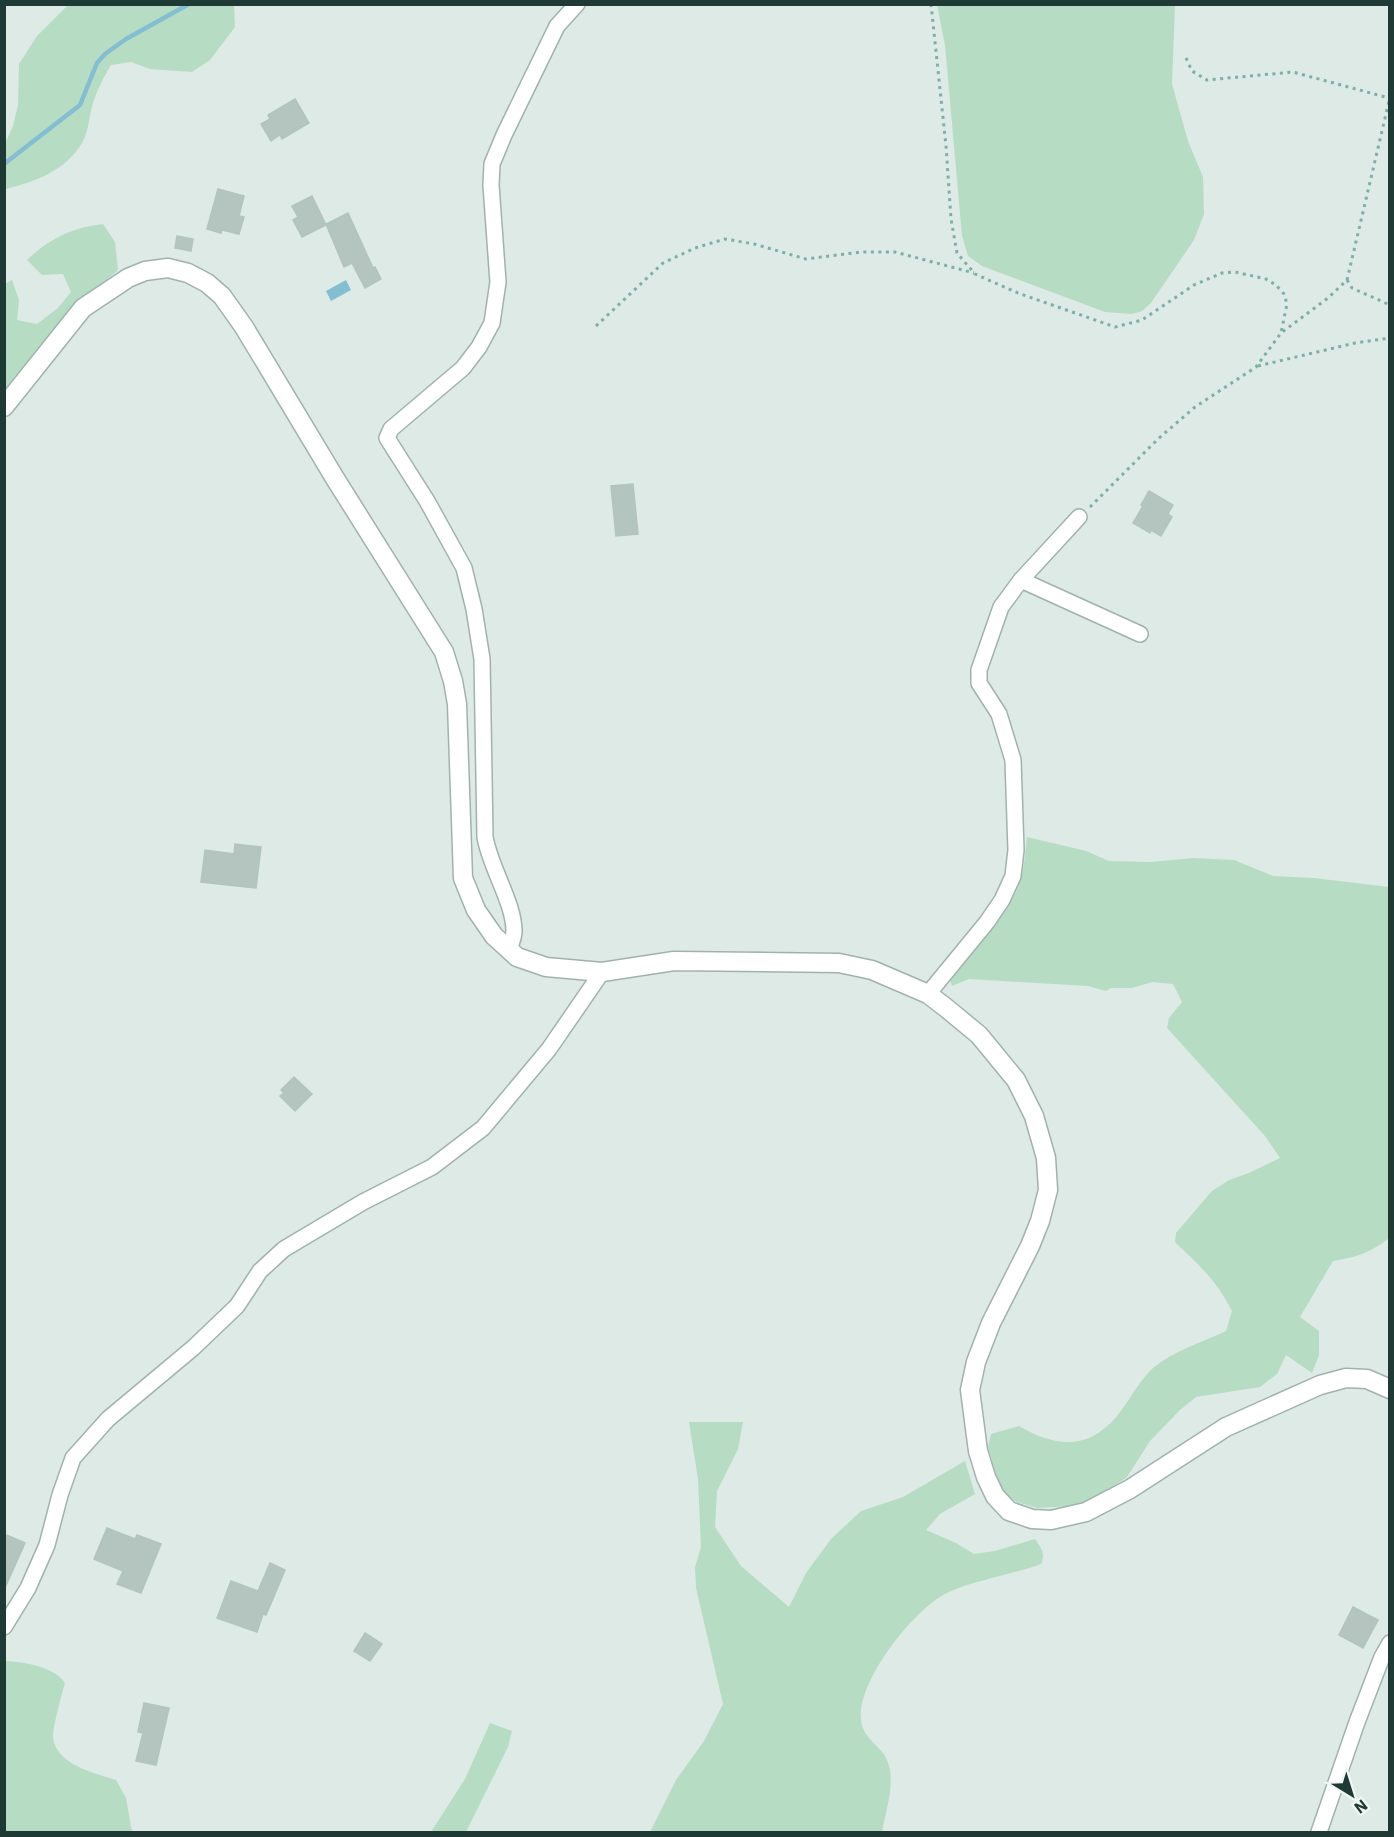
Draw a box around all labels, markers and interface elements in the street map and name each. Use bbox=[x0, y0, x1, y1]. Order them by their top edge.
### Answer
north arrow bbox=[1322, 1765, 1382, 1825]
text: N bbox=[1351, 1795, 1372, 1818]

